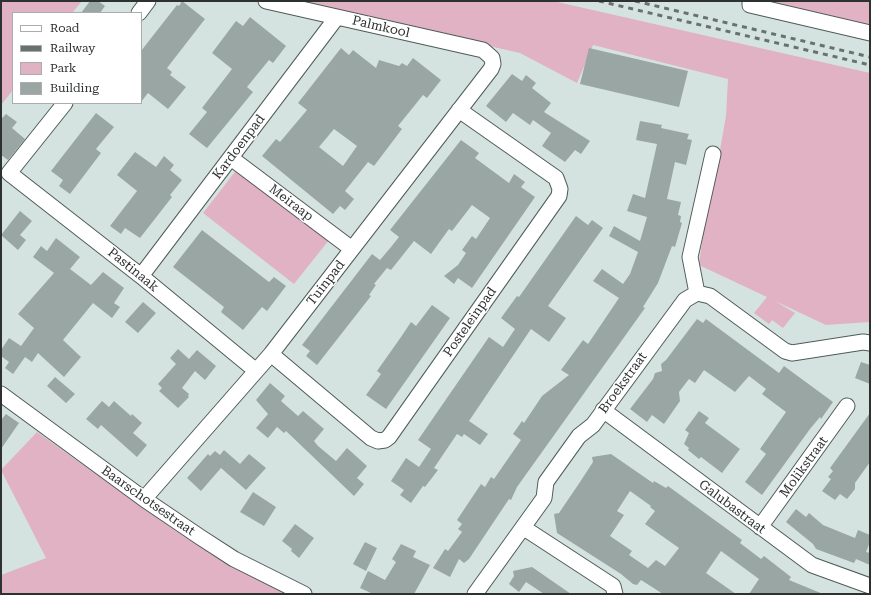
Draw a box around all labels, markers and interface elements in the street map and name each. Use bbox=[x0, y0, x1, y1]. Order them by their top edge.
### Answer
legend bbox=[12, 12, 142, 104]
street label: Palmkool bbox=[351, 13, 411, 41]
text: Road bbox=[50, 21, 79, 35]
text: Railway bbox=[50, 41, 95, 55]
text: Park bbox=[50, 61, 76, 75]
text: Building bbox=[50, 81, 99, 95]
street label: Kardoenpad bbox=[210, 112, 268, 182]
street label: Meiraap bbox=[266, 181, 316, 225]
street label: Pastinaak bbox=[104, 245, 162, 295]
street label: Tuinpad bbox=[304, 257, 348, 309]
street label: Posteleinpad bbox=[440, 284, 500, 360]
street label: Broekstraat bbox=[596, 349, 650, 417]
street label: Molikstraat bbox=[777, 434, 831, 500]
street label: Baarschotsestraat bbox=[98, 463, 198, 539]
street label: Galubastraat bbox=[695, 477, 769, 537]

